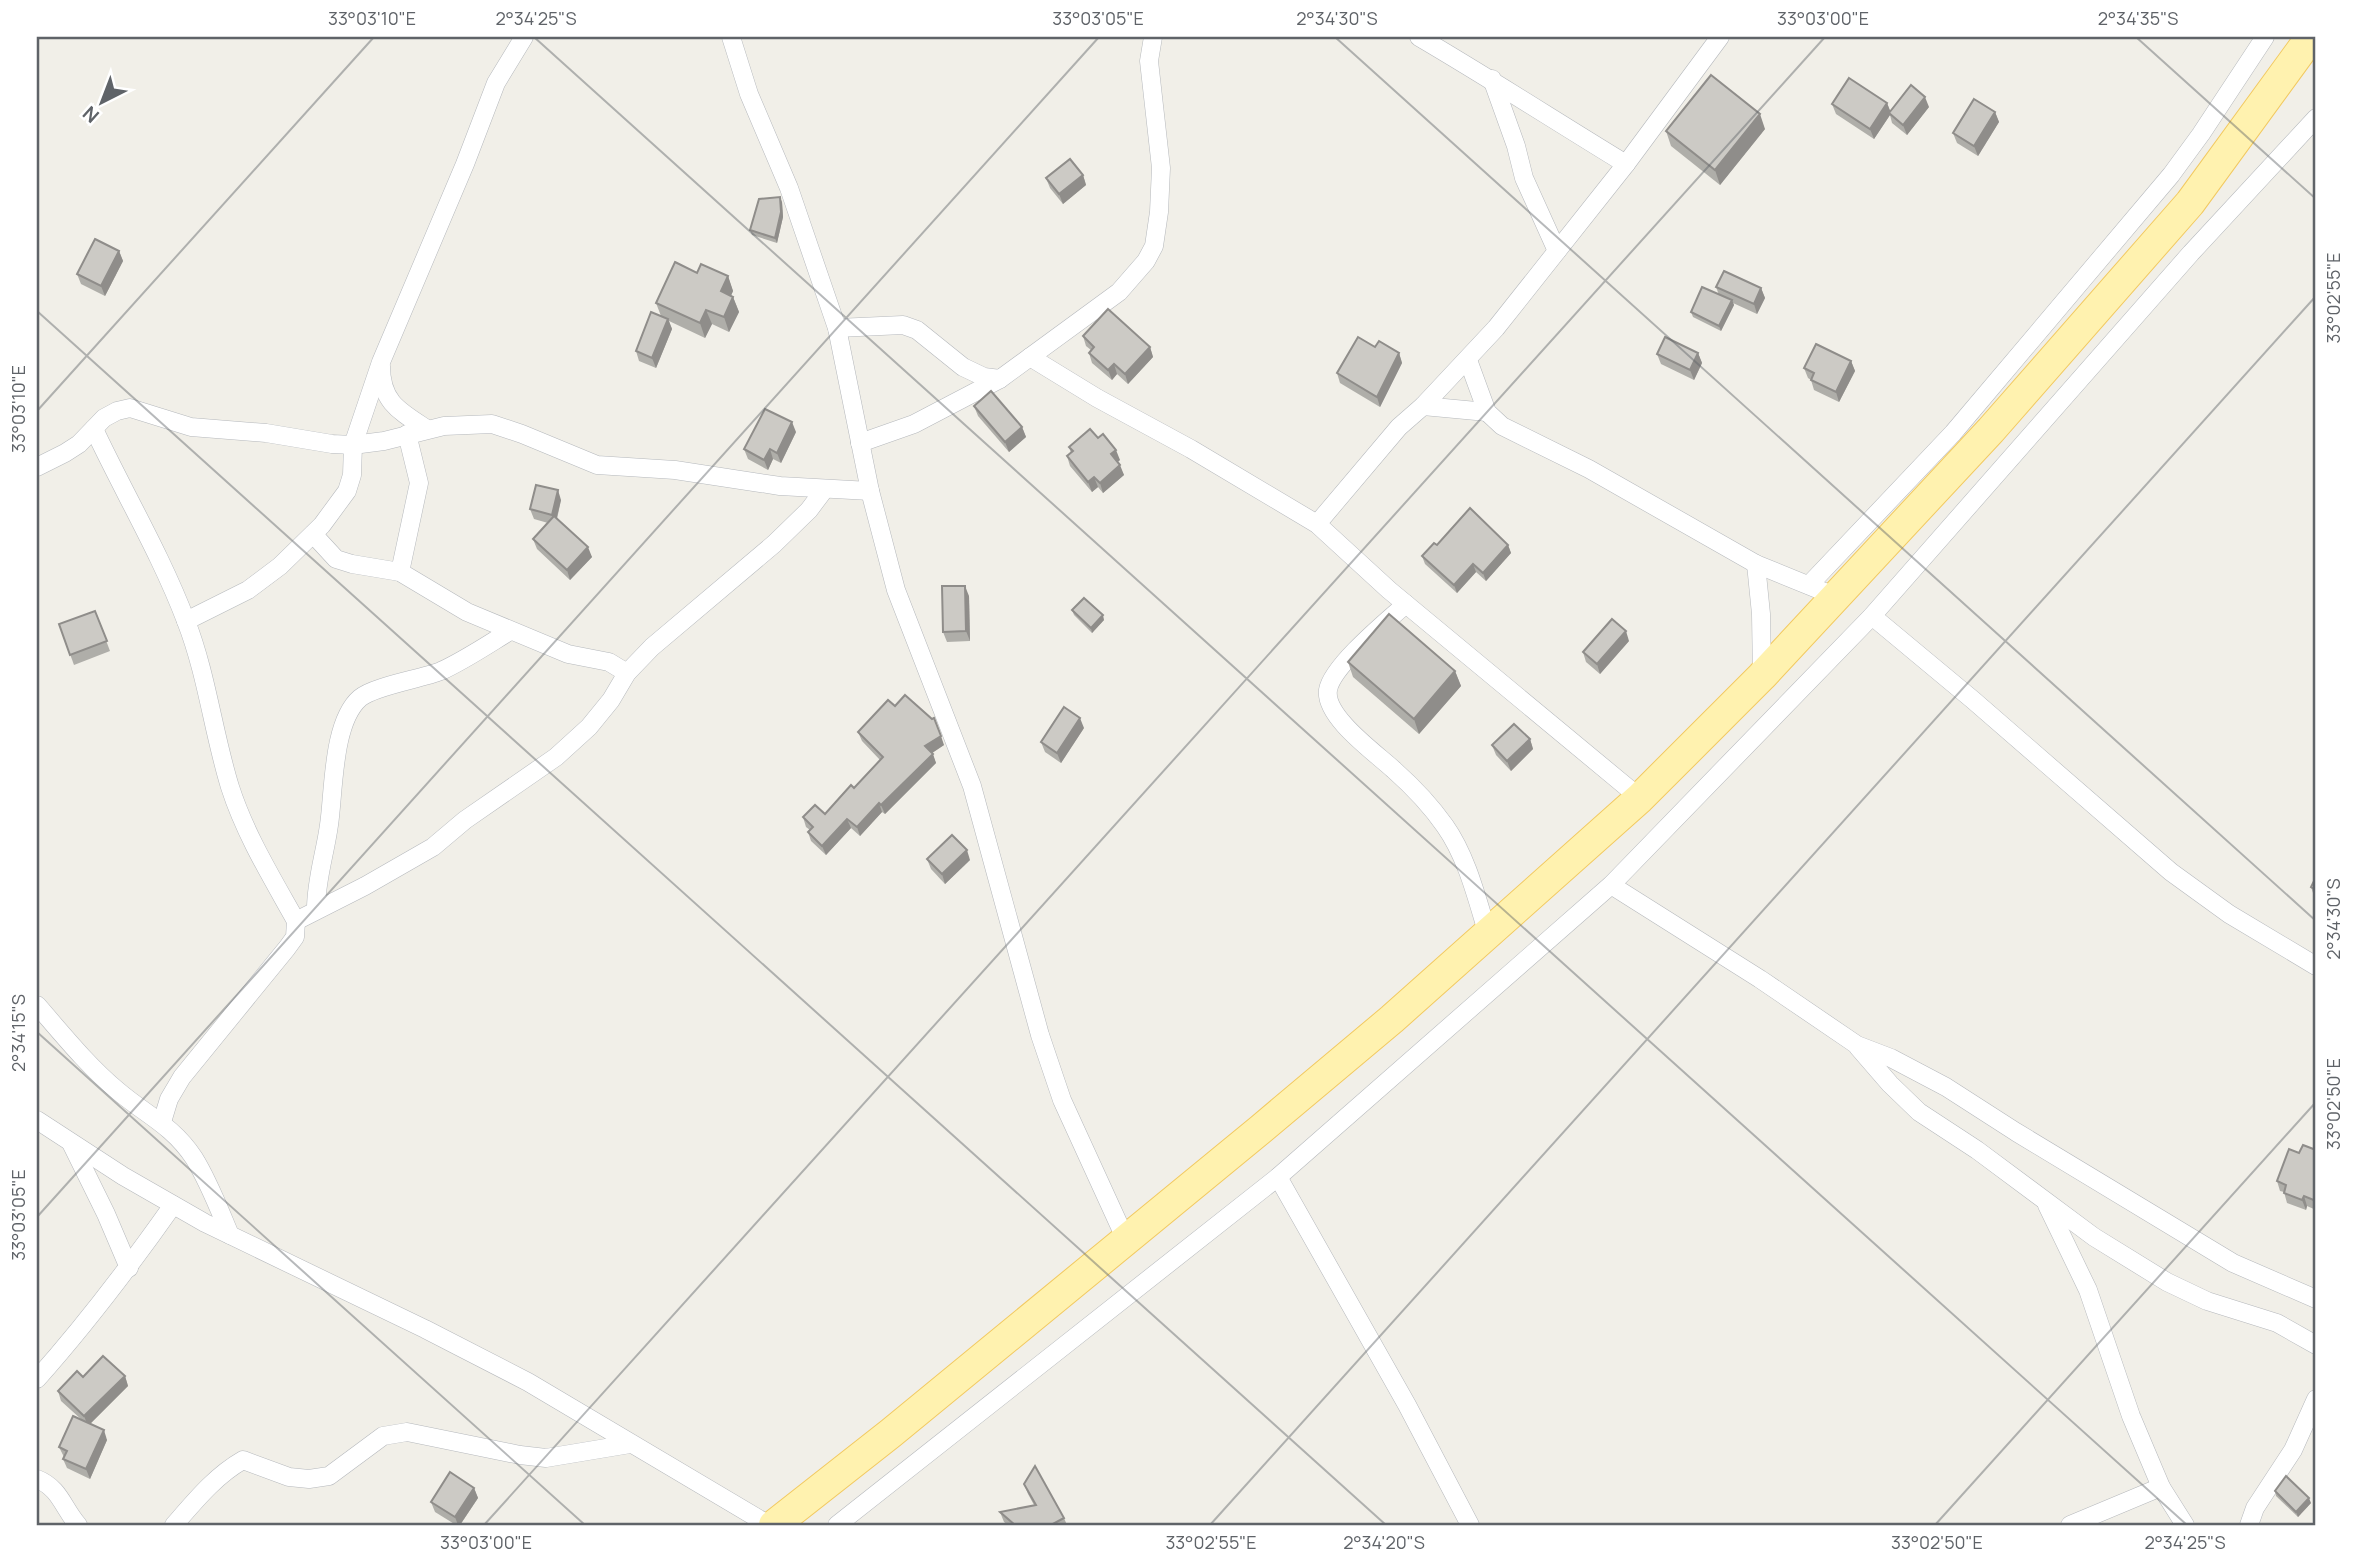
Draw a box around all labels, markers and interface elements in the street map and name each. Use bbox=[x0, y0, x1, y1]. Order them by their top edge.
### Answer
text: 33°03'10"E bbox=[328, 6, 416, 30]
text: 2°34'25"S bbox=[495, 6, 577, 30]
text: 33°03'05"E bbox=[1052, 6, 1144, 30]
text: 2°34'30"S bbox=[1296, 6, 1378, 30]
text: 33°03'00"E bbox=[1777, 6, 1869, 30]
text: 2°34'35"S bbox=[2098, 6, 2178, 30]
north arrow bbox=[66, 66, 136, 136]
text: N bbox=[77, 100, 104, 129]
text: 33°02'55"E bbox=[2321, 252, 2345, 344]
text: 33°03'10"E bbox=[6, 365, 30, 453]
text: 2°34'30"S bbox=[2321, 878, 2345, 960]
text: 2°34'15"S bbox=[6, 994, 30, 1072]
text: 33°02'50"E bbox=[2321, 1058, 2345, 1150]
text: 33°03'05"E bbox=[6, 1169, 30, 1261]
text: 33°03'00"E bbox=[440, 1530, 532, 1554]
text: 33°02'55"E bbox=[1165, 1530, 1257, 1554]
text: 2°34'20"S bbox=[1343, 1530, 1425, 1554]
text: 33°02'50"E bbox=[1891, 1530, 1983, 1554]
text: 2°34'25"S bbox=[2144, 1530, 2226, 1554]

